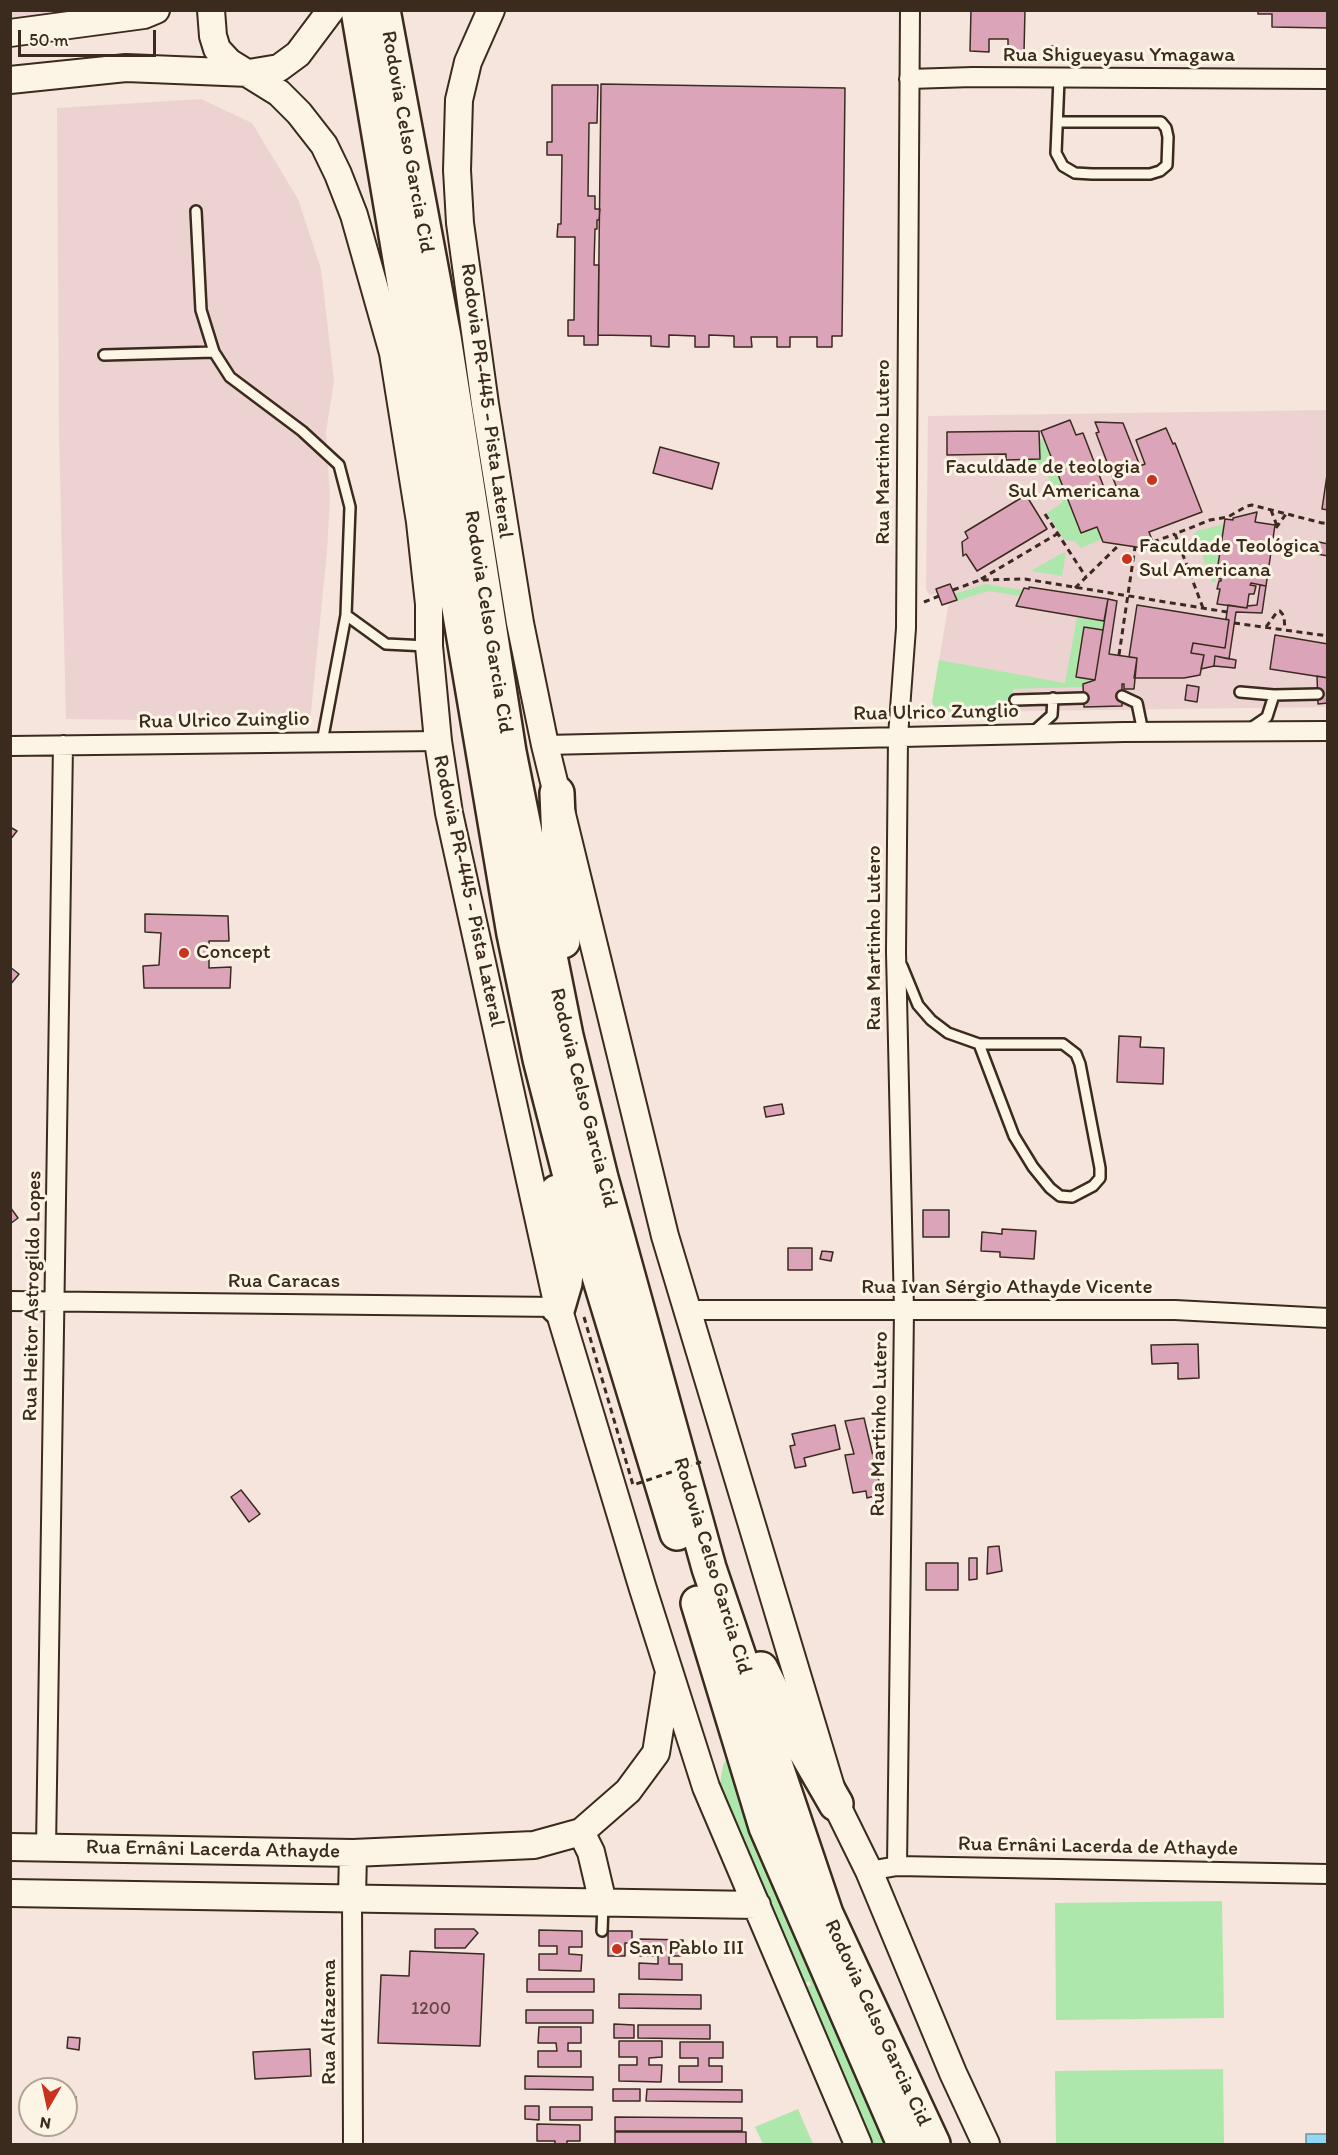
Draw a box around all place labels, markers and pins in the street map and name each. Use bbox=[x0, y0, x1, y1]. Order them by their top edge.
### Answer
place label: Faculdade de teologia Sul Americana bbox=[945, 455, 1140, 505]
marker: Faculdade de teologia Sul Americana bbox=[1145, 473, 1159, 487]
place label: Faculdade Teológica Sul Americana bbox=[1139, 534, 1320, 584]
marker: Faculdade Teológica Sul Americana bbox=[1120, 552, 1134, 566]
place label: Concept bbox=[196, 940, 271, 966]
marker: Concept bbox=[177, 946, 191, 960]
place label: San Pablo III bbox=[629, 1936, 744, 1962]
marker: San Pablo III bbox=[610, 1942, 624, 1956]

